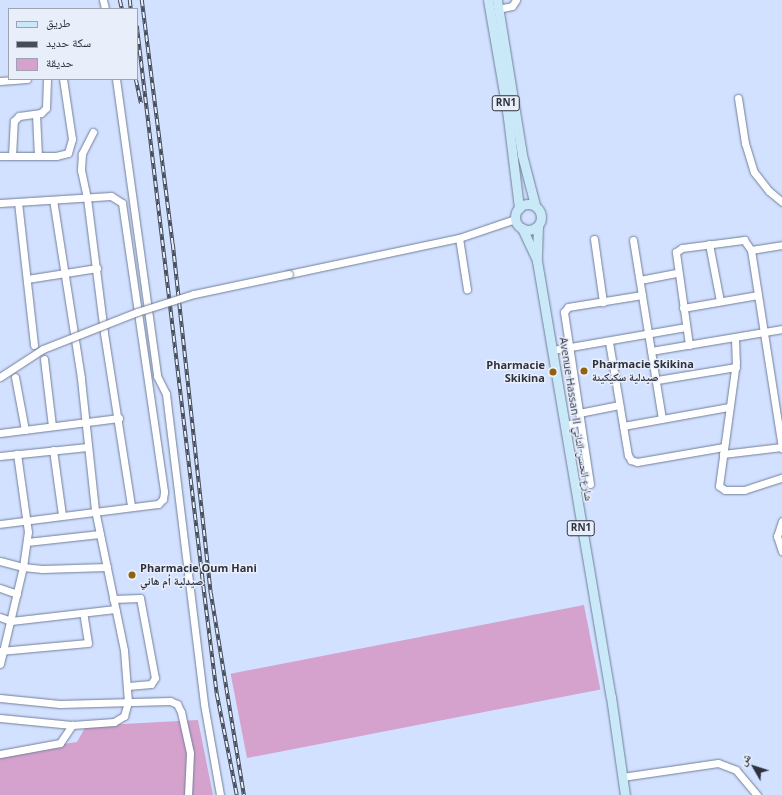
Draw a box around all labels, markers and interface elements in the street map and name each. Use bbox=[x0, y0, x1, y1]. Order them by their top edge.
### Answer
legend bbox=[8, 8, 138, 80]
text: طريق bbox=[46, 14, 71, 31]
text: سكة حديد bbox=[46, 34, 91, 51]
text: حديقة bbox=[46, 54, 74, 71]
road number: RN1 bbox=[491, 95, 521, 111]
street label: Avenue Hassan II شارع الحسن الثاني bbox=[557, 336, 595, 502]
place label: Pharmacie Skikina صيدلية سكيكينة bbox=[592, 358, 694, 384]
place label: Pharmacie Skikina bbox=[486, 359, 545, 385]
marker: Pharmacie Skikina صيدلية سكيكينة bbox=[579, 366, 589, 376]
marker: Pharmacie Skikina bbox=[548, 367, 558, 377]
road number: RN1 bbox=[566, 520, 596, 536]
place label: Pharmacie Oum Hani صيدلية أم هاني bbox=[140, 562, 257, 588]
marker: Pharmacie Oum Hani صيدلية أم هاني bbox=[127, 570, 137, 580]
north arrow bbox=[734, 747, 774, 787]
text: ش bbox=[735, 750, 754, 768]

